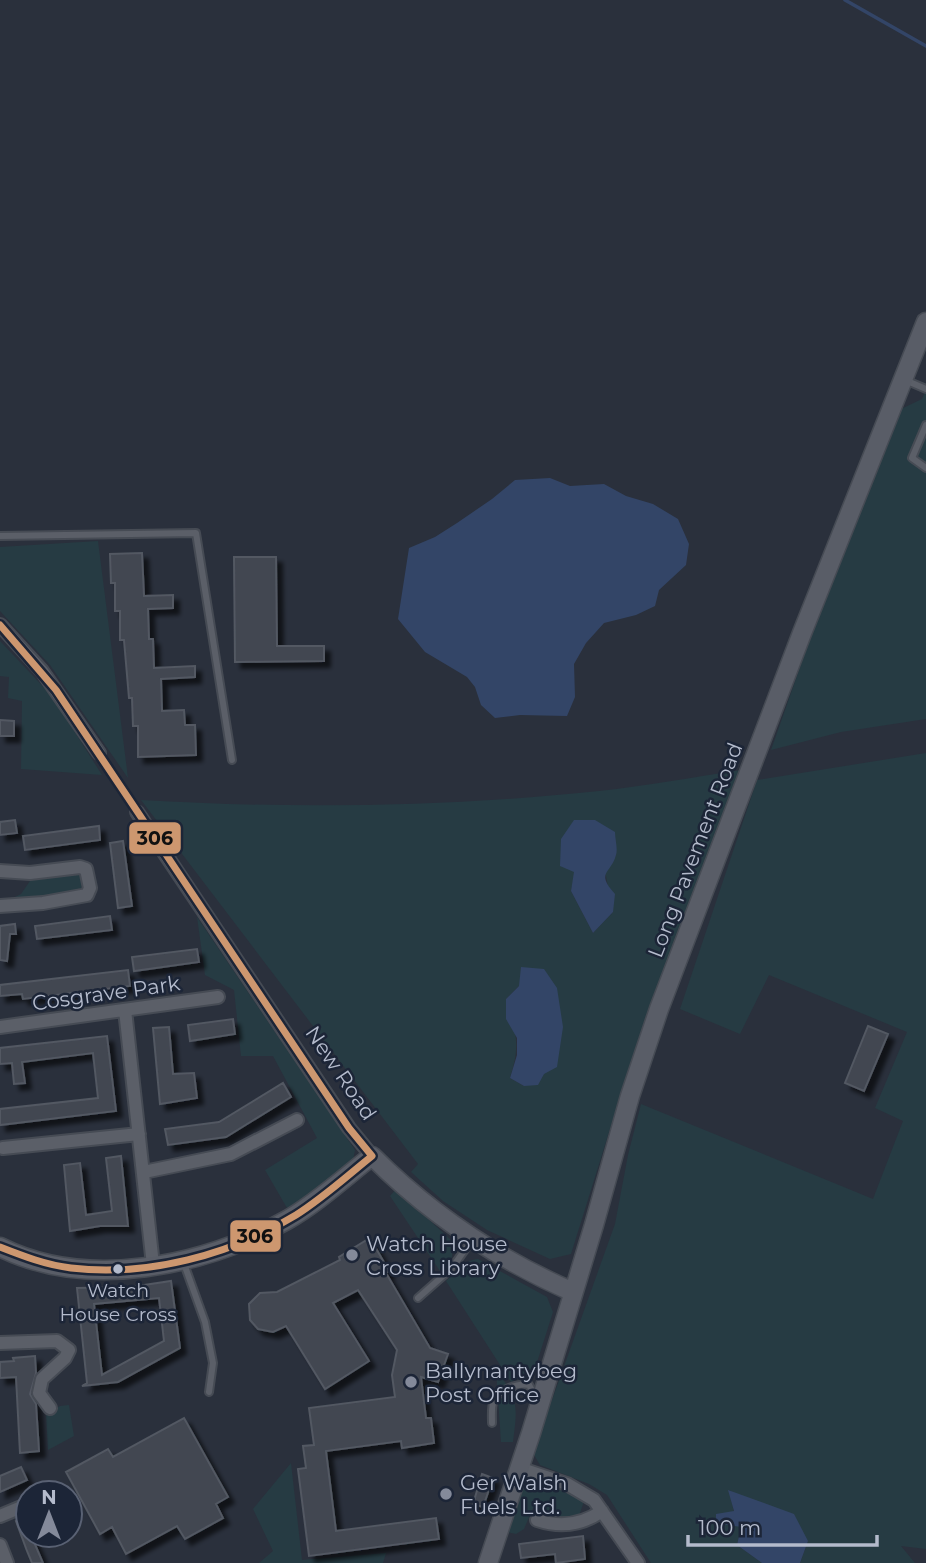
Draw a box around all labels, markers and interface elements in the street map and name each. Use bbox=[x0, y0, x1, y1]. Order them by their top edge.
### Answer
street label: Long Pavement Road bbox=[642, 739, 748, 961]
line badge: 306 bbox=[128, 821, 182, 855]
text: 306 bbox=[136, 827, 173, 850]
street label: Cosgrave Park bbox=[30, 970, 182, 1016]
street label: New Road bbox=[300, 1021, 382, 1125]
line badge: 306 bbox=[229, 1219, 282, 1253]
text: 306 bbox=[236, 1225, 273, 1248]
place label: Watch House Cross Library bbox=[366, 1231, 507, 1280]
marker: Watch House Cross Library bbox=[344, 1247, 360, 1263]
marker: Watch House Cross bbox=[111, 1262, 125, 1276]
place label: Watch House Cross bbox=[59, 1279, 177, 1326]
place label: Ballynantybeg Post Office bbox=[425, 1358, 577, 1407]
marker: Ballynantybeg Post Office bbox=[403, 1374, 419, 1390]
place label: Ger Walsh Fuels Ltd. bbox=[460, 1470, 568, 1519]
north arrow bbox=[14, 1479, 84, 1549]
text: N bbox=[41, 1486, 57, 1509]
marker: Ger Walsh Fuels Ltd. bbox=[438, 1486, 454, 1502]
scale bar bbox=[688, 1504, 877, 1548]
text: 100 m bbox=[698, 1515, 761, 1540]

